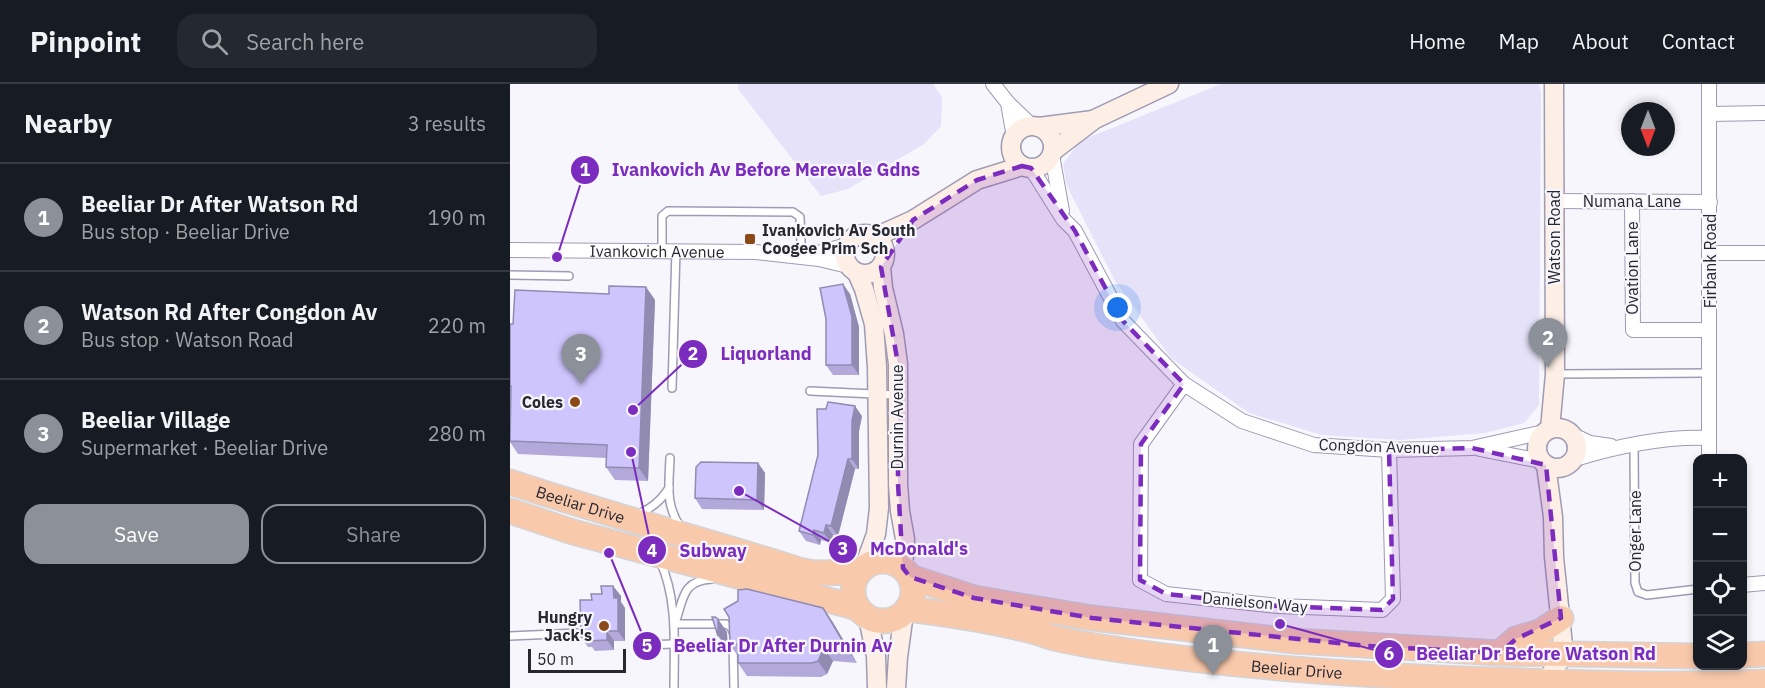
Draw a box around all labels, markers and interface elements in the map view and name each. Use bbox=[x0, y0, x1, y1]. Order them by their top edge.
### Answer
search box bbox=[177, 14, 597, 68]
text: Pinpoint bbox=[30, 23, 141, 60]
icon: search bbox=[198, 25, 231, 58]
text: Search here bbox=[246, 27, 364, 56]
text: Home bbox=[1409, 27, 1466, 55]
text: Map bbox=[1499, 27, 1539, 55]
text: About bbox=[1572, 27, 1629, 55]
text: Contact bbox=[1662, 27, 1735, 55]
north arrow bbox=[1621, 102, 1675, 156]
text: Nearby bbox=[24, 106, 112, 140]
text: 3 results bbox=[408, 110, 486, 137]
callout: Ivankovich Av Before Merevale Gdns bbox=[570, 152, 932, 188]
text: 1 bbox=[580, 158, 591, 181]
text: Ivankovich Av Before Merevale Gdns bbox=[612, 158, 920, 181]
text: Beeliar Dr After Watson Rd bbox=[81, 189, 358, 218]
street label: Watson Road bbox=[1544, 190, 1564, 284]
street label: Numana Lane bbox=[1583, 191, 1682, 211]
text: 1 bbox=[38, 204, 50, 231]
text: 190 m bbox=[428, 204, 486, 231]
street label: Firbank Road bbox=[1700, 214, 1720, 308]
text: Bus stop · Beeliar Drive bbox=[81, 218, 290, 245]
place label: Ivankovich Av South Coogee Prim Sch bbox=[762, 220, 915, 258]
street label: Ovation Lane bbox=[1622, 221, 1642, 315]
marker: Ivankovich Av South Coogee Prim Sch bbox=[743, 232, 757, 246]
street label: Ivankovich Avenue bbox=[589, 241, 725, 262]
your location bbox=[1103, 293, 1132, 322]
text: Watson Rd After Congdon Av bbox=[81, 297, 377, 326]
text: 2 bbox=[38, 312, 50, 339]
text: 220 m bbox=[428, 312, 486, 339]
pin: 2 bbox=[1528, 318, 1568, 368]
text: Bus stop · Watson Road bbox=[81, 326, 294, 353]
pin: 3 bbox=[562, 334, 600, 384]
callout: Liquorland bbox=[678, 336, 824, 372]
text: 2 bbox=[688, 342, 698, 365]
text: Liquorland bbox=[720, 342, 812, 365]
street label: Durnin Avenue bbox=[887, 364, 907, 470]
place label: Coles bbox=[522, 392, 563, 412]
marker: Coles bbox=[568, 395, 582, 409]
text: Beeliar Village bbox=[81, 405, 231, 434]
text: 3 bbox=[38, 420, 50, 447]
text: 280 m bbox=[428, 420, 486, 447]
text: Supermarket · Beeliar Drive bbox=[81, 434, 328, 461]
street label: Congdon Avenue bbox=[1318, 434, 1440, 458]
map controls bbox=[1693, 454, 1747, 670]
button: + bbox=[1693, 454, 1747, 508]
street label: Beeliar Drive bbox=[534, 481, 627, 527]
street label: Onger Lane bbox=[1625, 490, 1645, 572]
button: Save bbox=[24, 504, 249, 564]
button: Share bbox=[261, 504, 486, 564]
button: − bbox=[1693, 508, 1747, 562]
callout: McDonald's bbox=[828, 531, 980, 567]
callout: Subway bbox=[637, 532, 759, 568]
text: 3 bbox=[838, 537, 848, 560]
text: McDonald's bbox=[870, 537, 968, 560]
text: 4 bbox=[647, 539, 658, 562]
text: Subway bbox=[679, 539, 747, 562]
button: locate bbox=[1693, 562, 1747, 616]
street label: Danielson Way bbox=[1201, 587, 1309, 617]
place label: Hungry Jack's bbox=[537, 607, 592, 645]
button: layers bbox=[1693, 616, 1747, 670]
marker: Hungry Jack's bbox=[597, 619, 611, 633]
pin: 1 bbox=[1194, 626, 1232, 675]
callout: Beeliar Dr After Durnin Av bbox=[632, 628, 905, 664]
text: 5 bbox=[642, 634, 653, 657]
text: Beeliar Dr After Durnin Av bbox=[674, 634, 893, 657]
callout: Beeliar Dr Before Watson Rd bbox=[1374, 636, 1668, 672]
text: 6 bbox=[1384, 642, 1395, 665]
text: Beeliar Dr Before Watson Rd bbox=[1416, 642, 1656, 665]
scale bar bbox=[528, 646, 626, 674]
text: 50 m bbox=[537, 649, 574, 669]
street label: Beeliar Drive bbox=[1250, 656, 1343, 683]

